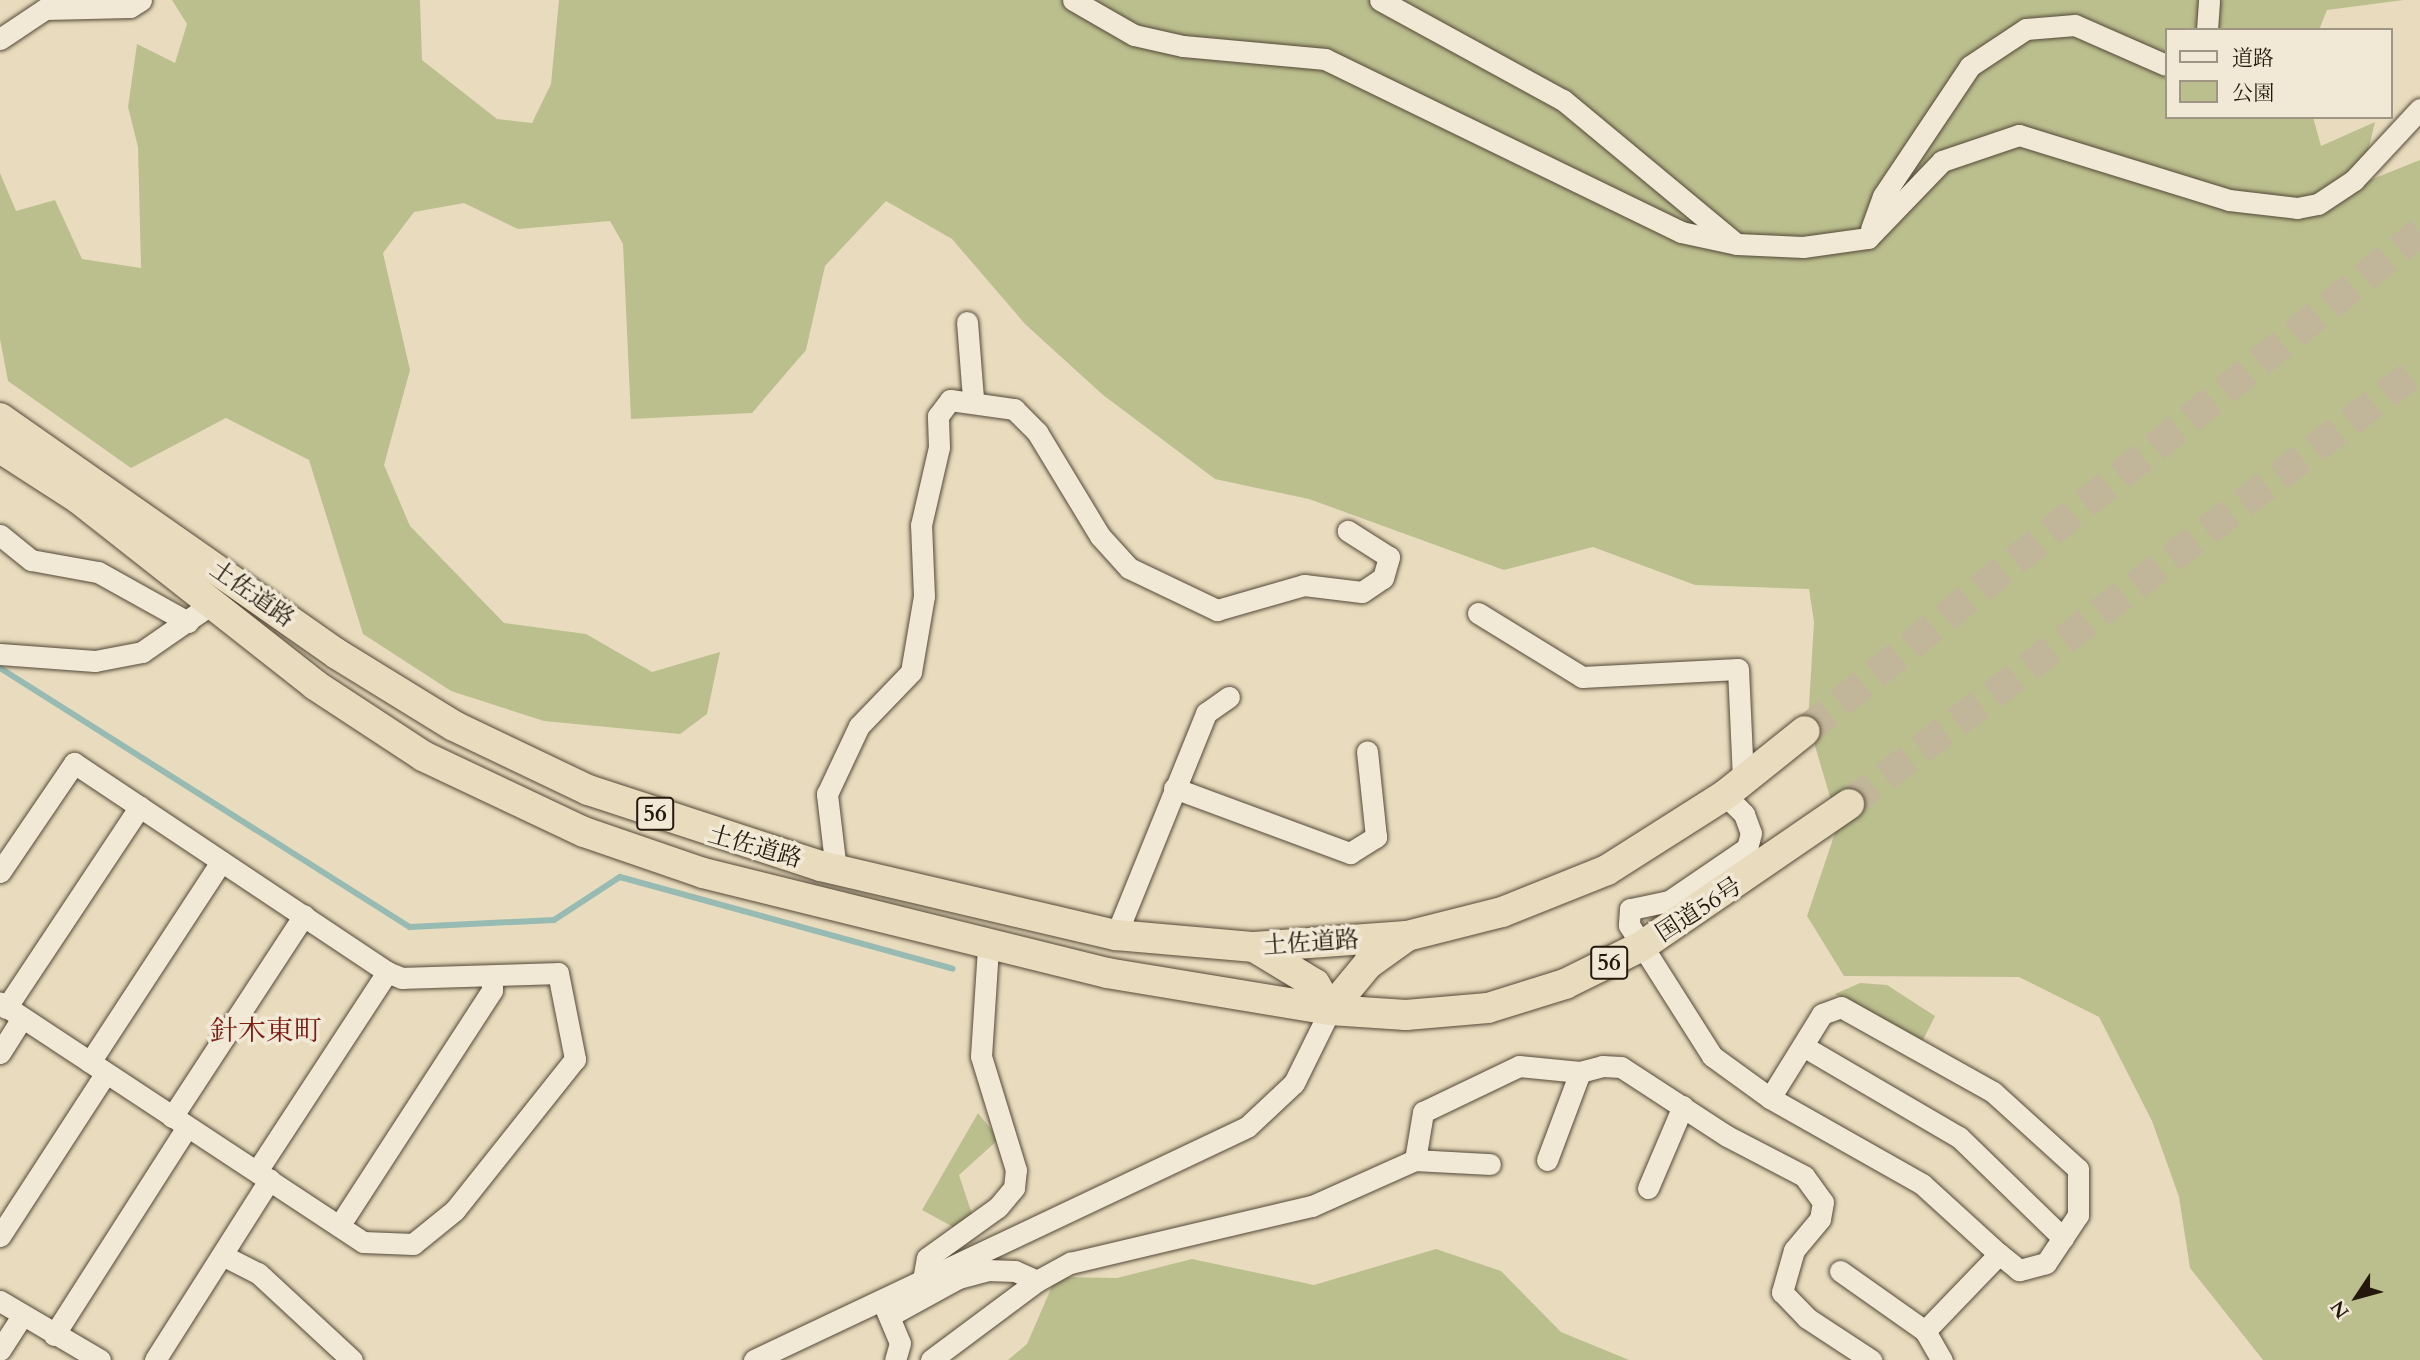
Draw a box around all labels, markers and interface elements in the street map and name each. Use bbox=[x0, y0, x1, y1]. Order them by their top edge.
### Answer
legend bbox=[2164, 28, 2392, 119]
text: 道路 bbox=[2232, 44, 2274, 73]
text: 公園 bbox=[2232, 79, 2274, 108]
street label: 土佐道路 bbox=[204, 555, 300, 633]
road number: 56 bbox=[636, 794, 674, 834]
street label: 土佐道路 bbox=[705, 820, 805, 874]
street label: 国道56号 bbox=[1651, 872, 1747, 948]
street label: 土佐道路 bbox=[1262, 925, 1360, 961]
road number: 56 bbox=[1590, 944, 1628, 982]
district label: 針木東町 bbox=[210, 1014, 322, 1048]
north arrow bbox=[2322, 1262, 2392, 1332]
text: N bbox=[2325, 1295, 2355, 1324]

